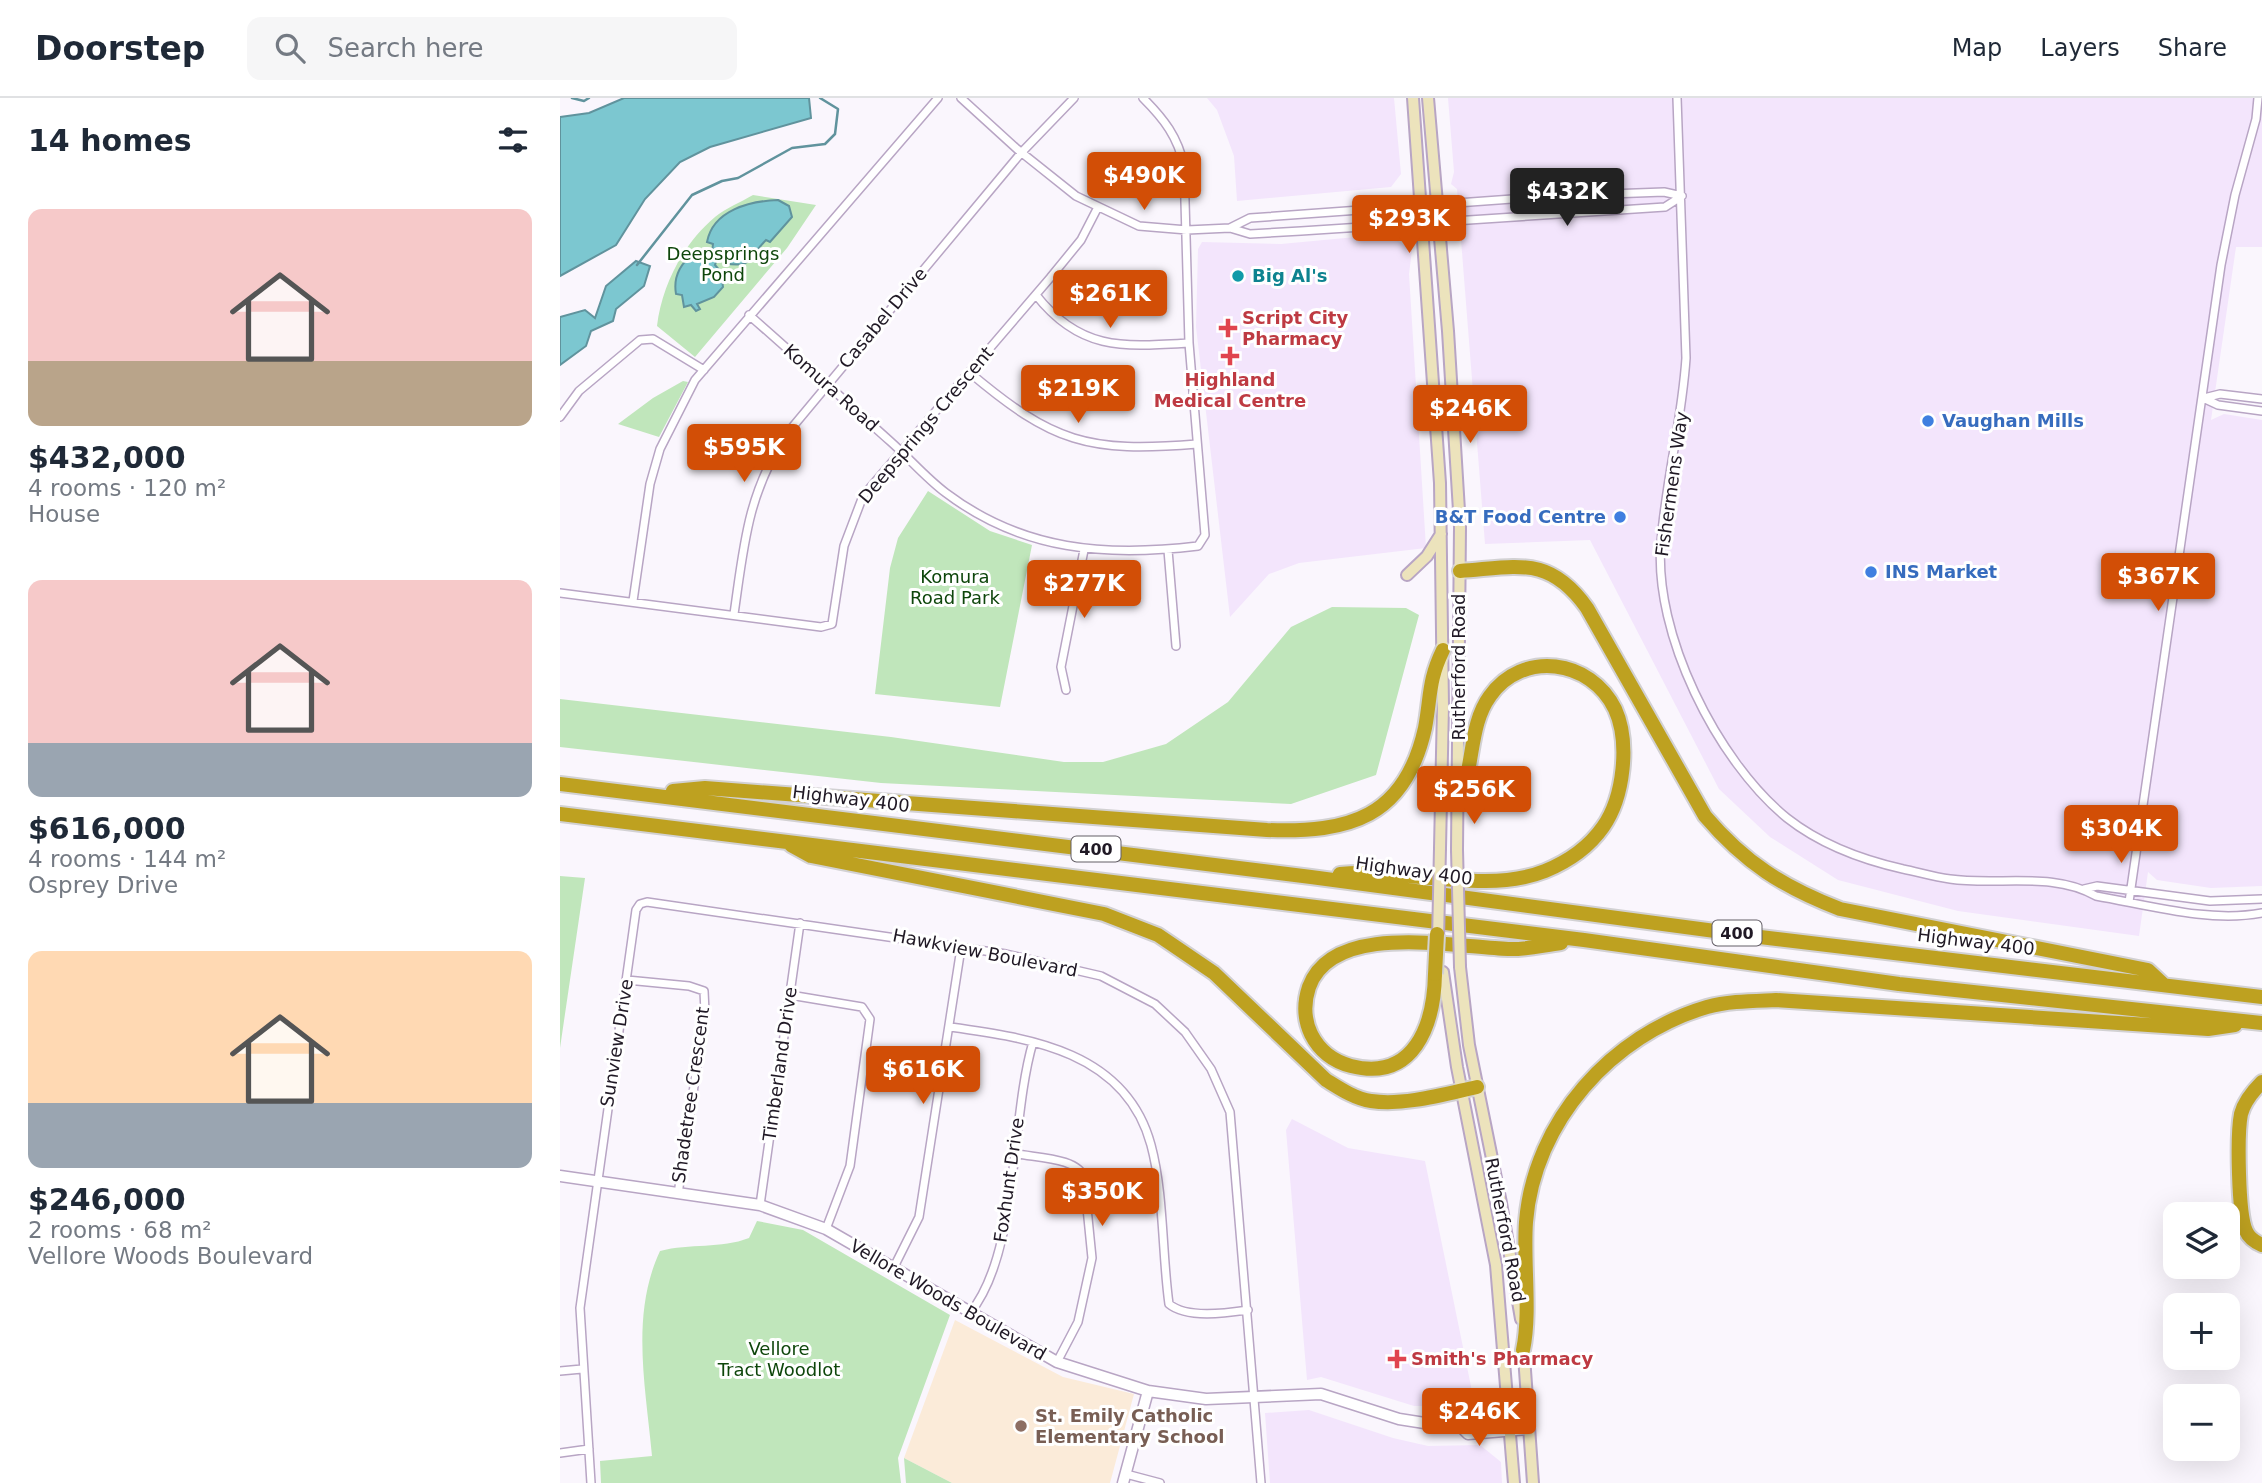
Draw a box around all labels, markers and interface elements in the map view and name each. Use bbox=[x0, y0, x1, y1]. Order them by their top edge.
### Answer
search box bbox=[247, 17, 737, 80]
text: Doorstep bbox=[35, 29, 205, 68]
icon: search bbox=[271, 29, 309, 67]
text: Search here bbox=[327, 33, 484, 63]
text: Map bbox=[1952, 34, 2002, 62]
text: Layers bbox=[2040, 34, 2120, 62]
text: Share bbox=[2158, 34, 2227, 62]
icon: filters bbox=[494, 121, 532, 159]
text: 14 homes bbox=[28, 123, 192, 158]
pin: $490K bbox=[1095, 152, 1193, 212]
text: $490K bbox=[1103, 162, 1185, 188]
pin: $432K bbox=[1518, 169, 1616, 228]
text: $432K bbox=[1526, 178, 1608, 204]
pin: $293K bbox=[1360, 195, 1458, 255]
text: $293K bbox=[1368, 205, 1450, 231]
park label: Deepsprings Pond bbox=[667, 243, 779, 285]
icon: home bbox=[217, 254, 343, 380]
street label: Casabel Drive bbox=[834, 263, 931, 372]
place label: Big Al's bbox=[1252, 265, 1327, 286]
marker: Big Al's bbox=[1230, 268, 1246, 284]
pin: $261K bbox=[1061, 271, 1159, 330]
text: $261K bbox=[1069, 280, 1151, 306]
place label: Script City Pharmacy bbox=[1242, 307, 1348, 349]
marker: Script City Pharmacy bbox=[1220, 320, 1236, 336]
street label: Komura Road bbox=[780, 340, 883, 436]
street label: Deepsprings Crescent bbox=[854, 342, 997, 507]
marker: Highland Medical Centre bbox=[1220, 346, 1240, 366]
pin: $219K bbox=[1029, 366, 1127, 425]
place label: Highland Medical Centre bbox=[1154, 369, 1306, 411]
text: $219K bbox=[1037, 375, 1119, 401]
pin: $246K bbox=[1421, 386, 1519, 445]
text: $246K bbox=[1429, 395, 1511, 421]
street label: Fishermens Way bbox=[1651, 410, 1692, 558]
place label: Vaughan Mills bbox=[1942, 410, 2084, 431]
marker: Vaughan Mills bbox=[1920, 413, 1936, 429]
pin: $595K bbox=[695, 424, 793, 484]
text: $595K bbox=[703, 434, 785, 460]
text: $432,000 bbox=[28, 440, 186, 475]
text: 4 rooms · 120 m² bbox=[28, 475, 226, 501]
text: House bbox=[28, 501, 100, 527]
place label: B&T Food Centre bbox=[1435, 506, 1606, 527]
marker: B&T Food Centre bbox=[1612, 509, 1628, 525]
pin: $367K bbox=[2109, 554, 2207, 613]
pin: $277K bbox=[1035, 560, 1133, 620]
place label: INS Market bbox=[1885, 561, 1998, 582]
text: $367K bbox=[2117, 563, 2199, 589]
marker: INS Market bbox=[1863, 564, 1879, 580]
park label: Komura Road Park bbox=[910, 566, 1000, 608]
text: $277K bbox=[1043, 570, 1125, 596]
street label: Rutherford Road bbox=[1448, 594, 1469, 740]
icon: home bbox=[217, 625, 343, 751]
pin: $256K bbox=[1425, 766, 1523, 826]
text: $256K bbox=[1433, 776, 1515, 802]
street label: Highway 400 bbox=[791, 781, 911, 816]
pin: $304K bbox=[2072, 806, 2170, 865]
text: $616,000 bbox=[28, 811, 186, 846]
text: $304K bbox=[2080, 815, 2162, 841]
road number: 400 bbox=[1072, 836, 1120, 862]
text: 4 rooms · 144 m² bbox=[28, 846, 226, 872]
street label: Highway 400 bbox=[1354, 852, 1474, 889]
text: Osprey Drive bbox=[28, 872, 178, 898]
road number: 400 bbox=[1712, 920, 1762, 946]
street label: Hawkview Boulevard bbox=[891, 924, 1079, 981]
street label: Highway 400 bbox=[1916, 924, 2036, 959]
street label: Sunview Drive bbox=[596, 977, 637, 1108]
street label: Timberland Drive bbox=[758, 985, 801, 1143]
icon: home bbox=[217, 996, 343, 1122]
street label: Shadetree Crescent bbox=[668, 1005, 713, 1184]
pin: $616K bbox=[874, 1046, 972, 1106]
text: $616K bbox=[882, 1056, 964, 1082]
street label: Foxhunt Drive bbox=[989, 1116, 1028, 1244]
street label: Rutherford Road bbox=[1481, 1156, 1530, 1304]
pin: $350K bbox=[1053, 1168, 1151, 1228]
text: $350K bbox=[1061, 1178, 1143, 1204]
text: $246,000 bbox=[28, 1182, 186, 1217]
map controls bbox=[2163, 1202, 2240, 1461]
button: layers bbox=[2163, 1202, 2240, 1279]
text: 2 rooms · 68 m² bbox=[28, 1217, 212, 1243]
street label: Vellore Woods Boulevard bbox=[846, 1235, 1050, 1364]
text: Vellore Woods Boulevard bbox=[28, 1243, 313, 1269]
button: + bbox=[2163, 1293, 2240, 1370]
park label: Vellore Tract Woodlot bbox=[717, 1338, 840, 1380]
place label: Smith's Pharmacy bbox=[1411, 1348, 1593, 1369]
marker: Smith's Pharmacy bbox=[1389, 1351, 1405, 1367]
button: − bbox=[2163, 1384, 2240, 1461]
pin: $246K bbox=[1430, 1388, 1528, 1448]
text: $246K bbox=[1438, 1398, 1520, 1424]
place label: St. Emily Catholic Elementary School bbox=[1035, 1405, 1224, 1447]
marker: St. Emily Catholic Elementary School bbox=[1013, 1418, 1029, 1434]

